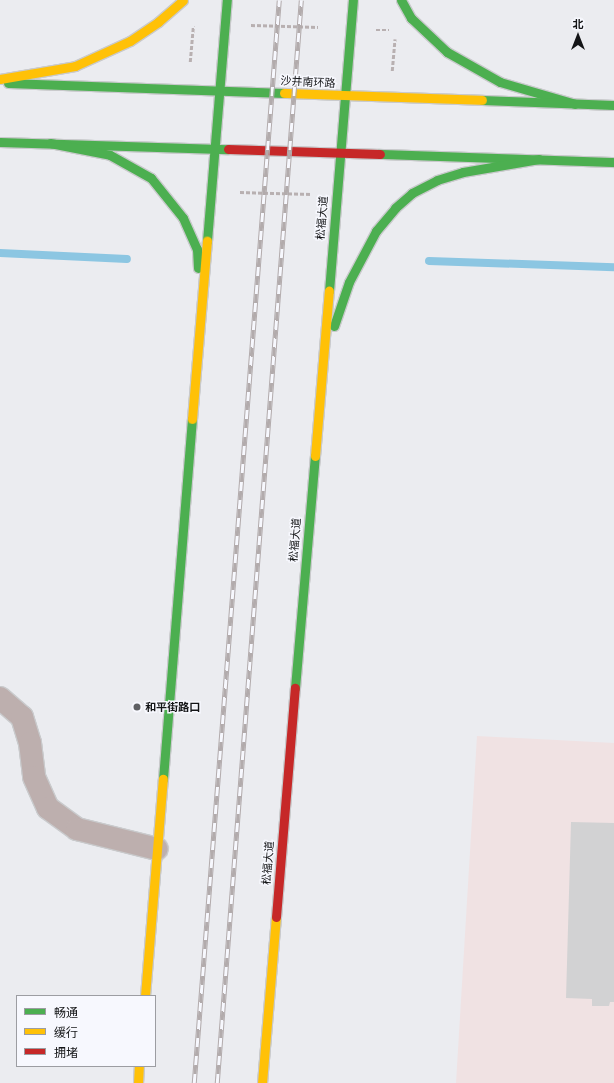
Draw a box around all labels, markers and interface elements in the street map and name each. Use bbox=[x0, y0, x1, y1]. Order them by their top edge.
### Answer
north arrow bbox=[558, 16, 598, 56]
text: 北 bbox=[573, 17, 584, 31]
street label: 沙井南环路 bbox=[280, 74, 336, 90]
street label: 松福大道 bbox=[314, 196, 330, 240]
street label: 松福大道 bbox=[287, 518, 303, 562]
place label: 和平街路口 bbox=[145, 700, 200, 714]
marker: 和平街路口 bbox=[132, 702, 142, 712]
street label: 松福大道 bbox=[260, 841, 276, 885]
legend bbox=[16, 995, 156, 1067]
text: 畅通 bbox=[54, 1005, 78, 1020]
text: 缓行 bbox=[54, 1025, 78, 1040]
text: 拥堵 bbox=[54, 1045, 78, 1060]

